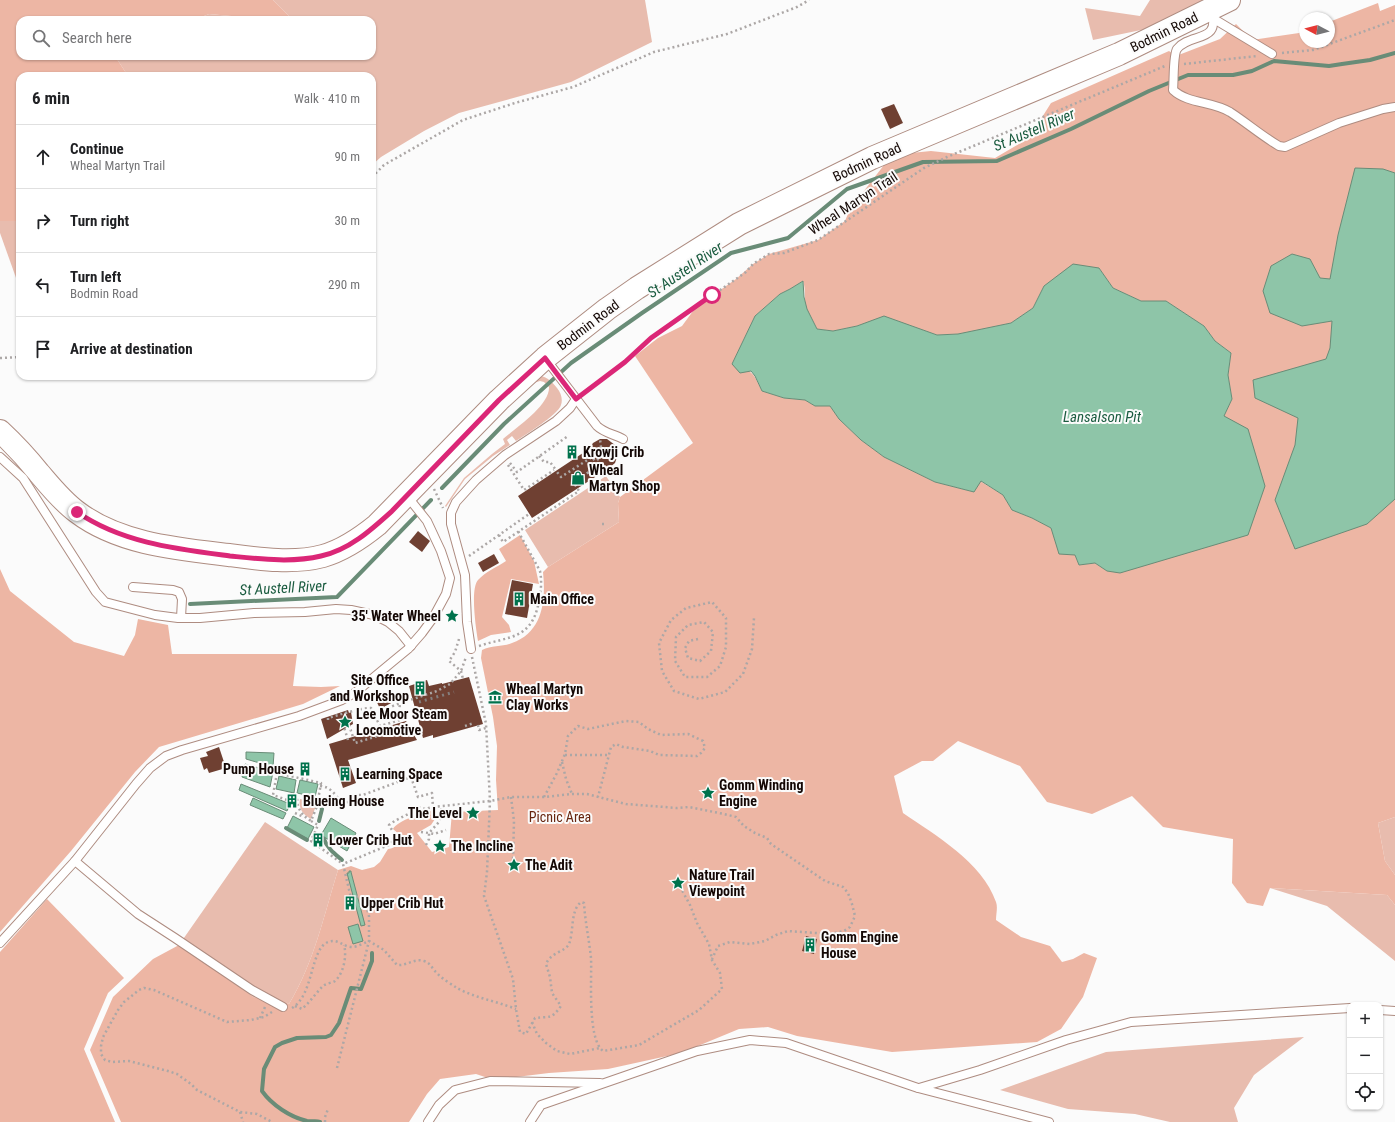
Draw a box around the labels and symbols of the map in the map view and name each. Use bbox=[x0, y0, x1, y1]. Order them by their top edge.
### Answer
street label: Bodmin Road bbox=[1127, 9, 1201, 55]
north arrow bbox=[1299, 12, 1335, 48]
water label: St Austell River bbox=[990, 105, 1078, 155]
street label: Bodmin Road bbox=[830, 139, 904, 185]
street label: Wheal Martyn Trail bbox=[806, 168, 900, 238]
water label: St Austell River bbox=[644, 238, 727, 302]
route start bbox=[703, 286, 721, 304]
street label: Bodmin Road bbox=[554, 296, 622, 354]
water label: Lansalson Pit bbox=[1063, 408, 1142, 426]
building icon: Krowji Crib bbox=[564, 444, 580, 460]
place label: Krowji Crib bbox=[583, 444, 644, 460]
place label: Wheal Martyn Shop bbox=[589, 462, 660, 494]
shop icon: Wheal Martyn Shop bbox=[570, 470, 586, 486]
route end bbox=[68, 503, 86, 521]
water label: St Austell River bbox=[239, 577, 327, 599]
building icon: Main Office bbox=[511, 591, 527, 607]
place label: Main Office bbox=[530, 591, 594, 607]
place label: 35' Water Wheel bbox=[351, 608, 441, 624]
place icon: 35' Water Wheel bbox=[444, 608, 460, 624]
place label: Site Office and Workshop bbox=[330, 672, 409, 704]
building icon: Site Office and Workshop bbox=[412, 680, 428, 696]
place label: Wheal Martyn Clay Works bbox=[506, 681, 583, 713]
museum icon: Wheal Martyn Clay Works bbox=[487, 689, 503, 705]
place label: Lee Moor Steam Locomotive bbox=[356, 706, 447, 738]
place icon: Lee Moor Steam Locomotive bbox=[337, 714, 353, 730]
place label: Pump House bbox=[223, 761, 294, 777]
building icon: Pump House bbox=[297, 761, 313, 777]
building icon: Learning Space bbox=[337, 766, 353, 782]
place label: Learning Space bbox=[356, 766, 443, 782]
place label: Gomm Winding Engine bbox=[719, 777, 803, 809]
place icon: Gomm Winding Engine bbox=[700, 785, 716, 801]
building icon: Blueing House bbox=[284, 793, 300, 809]
place label: Blueing House bbox=[303, 793, 384, 809]
place label: The Level bbox=[408, 805, 462, 821]
place icon: The Level bbox=[465, 805, 481, 821]
park label: Picnic Area bbox=[529, 809, 591, 825]
building icon: Lower Crib Hut bbox=[310, 832, 326, 848]
place label: Lower Crib Hut bbox=[329, 832, 412, 848]
place icon: The Incline bbox=[432, 838, 448, 854]
place label: The Incline bbox=[451, 838, 513, 854]
place icon: The Adit bbox=[506, 857, 522, 873]
place label: The Adit bbox=[525, 857, 573, 873]
place label: Nature Trail Viewpoint bbox=[689, 867, 755, 899]
place icon: Nature Trail Viewpoint bbox=[670, 875, 686, 891]
building icon: Upper Crib Hut bbox=[342, 895, 358, 911]
place label: Upper Crib Hut bbox=[361, 895, 443, 911]
place label: Gomm Engine House bbox=[821, 929, 898, 961]
building icon: Gomm Engine House bbox=[802, 937, 818, 953]

